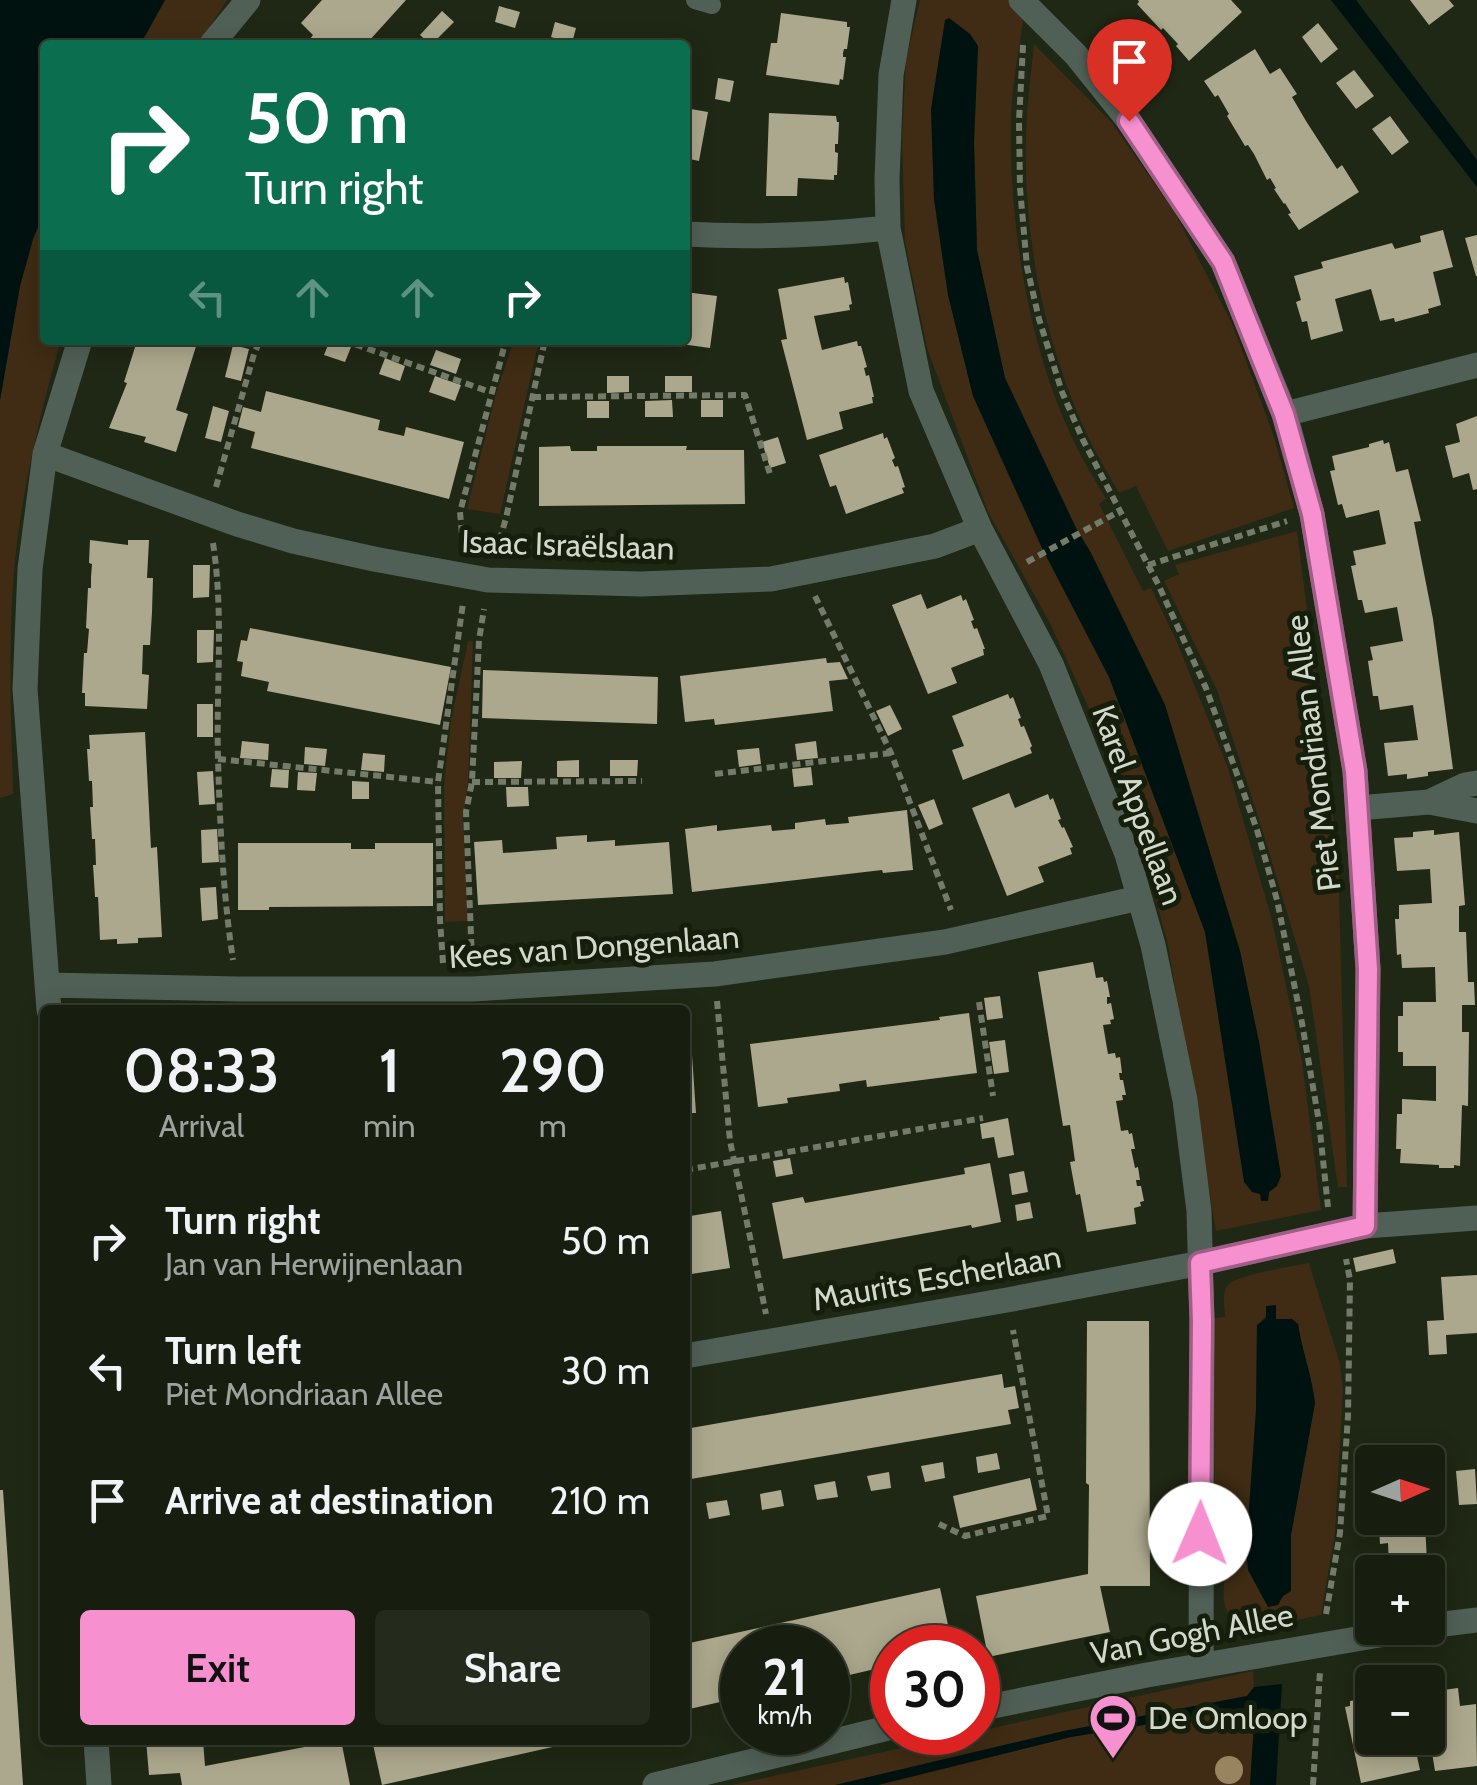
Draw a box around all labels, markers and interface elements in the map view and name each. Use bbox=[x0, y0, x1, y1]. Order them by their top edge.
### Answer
pin bbox=[1087, 19, 1172, 122]
icon: arrive bbox=[1102, 34, 1157, 89]
text: 50 m bbox=[245, 75, 409, 161]
icon: right bbox=[80, 80, 210, 210]
text: Turn right bbox=[245, 161, 424, 215]
icon: left bbox=[180, 270, 235, 325]
icon: ahead bbox=[285, 270, 340, 325]
icon: ahead bbox=[390, 270, 445, 325]
icon: right bbox=[495, 270, 550, 325]
street label: Isaac Israëlslaan bbox=[461, 521, 675, 568]
street label: Piet Mondriaan Allee bbox=[1276, 613, 1349, 893]
street label: Karel Appellaan bbox=[1084, 700, 1193, 910]
street label: Kees van Dongenlaan bbox=[447, 917, 741, 976]
text: 08:33 bbox=[123, 1034, 280, 1107]
text: 1 bbox=[379, 1034, 400, 1107]
text: 290 bbox=[499, 1034, 607, 1107]
text: Arrival bbox=[159, 1106, 244, 1145]
text: min bbox=[363, 1106, 416, 1145]
text: m bbox=[539, 1106, 567, 1145]
text: Turn right bbox=[165, 1197, 321, 1244]
icon: right bbox=[80, 1213, 135, 1268]
text: 50 m bbox=[561, 1217, 650, 1264]
street label: Maurits Escherlaan bbox=[810, 1236, 1064, 1319]
text: Jan van Herwijnenlaan bbox=[165, 1244, 463, 1283]
text: Turn left bbox=[165, 1327, 301, 1374]
icon: left bbox=[80, 1343, 135, 1398]
text: 30 m bbox=[561, 1347, 650, 1394]
text: Piet Mondriaan Allee bbox=[165, 1374, 443, 1413]
north arrow bbox=[1355, 1445, 1445, 1535]
map controls bbox=[1355, 1445, 1445, 1755]
icon: arrive bbox=[80, 1473, 135, 1528]
text: Arrive at destination bbox=[165, 1477, 494, 1524]
text: 210 m bbox=[549, 1477, 650, 1524]
position arrow bbox=[1148, 1482, 1252, 1586]
button: + bbox=[1355, 1555, 1445, 1645]
street label: Van Gogh Allee bbox=[1087, 1595, 1296, 1672]
button: Exit bbox=[80, 1610, 355, 1725]
button: Share bbox=[375, 1610, 650, 1725]
speed limit sign: 30 bbox=[870, 1625, 1000, 1755]
text: 21 bbox=[763, 1647, 807, 1708]
button: − bbox=[1355, 1665, 1445, 1755]
sports icon: De Omloop bbox=[1087, 1692, 1139, 1760]
place label: De Omloop bbox=[1148, 1698, 1308, 1737]
text: km/h bbox=[758, 1700, 812, 1730]

